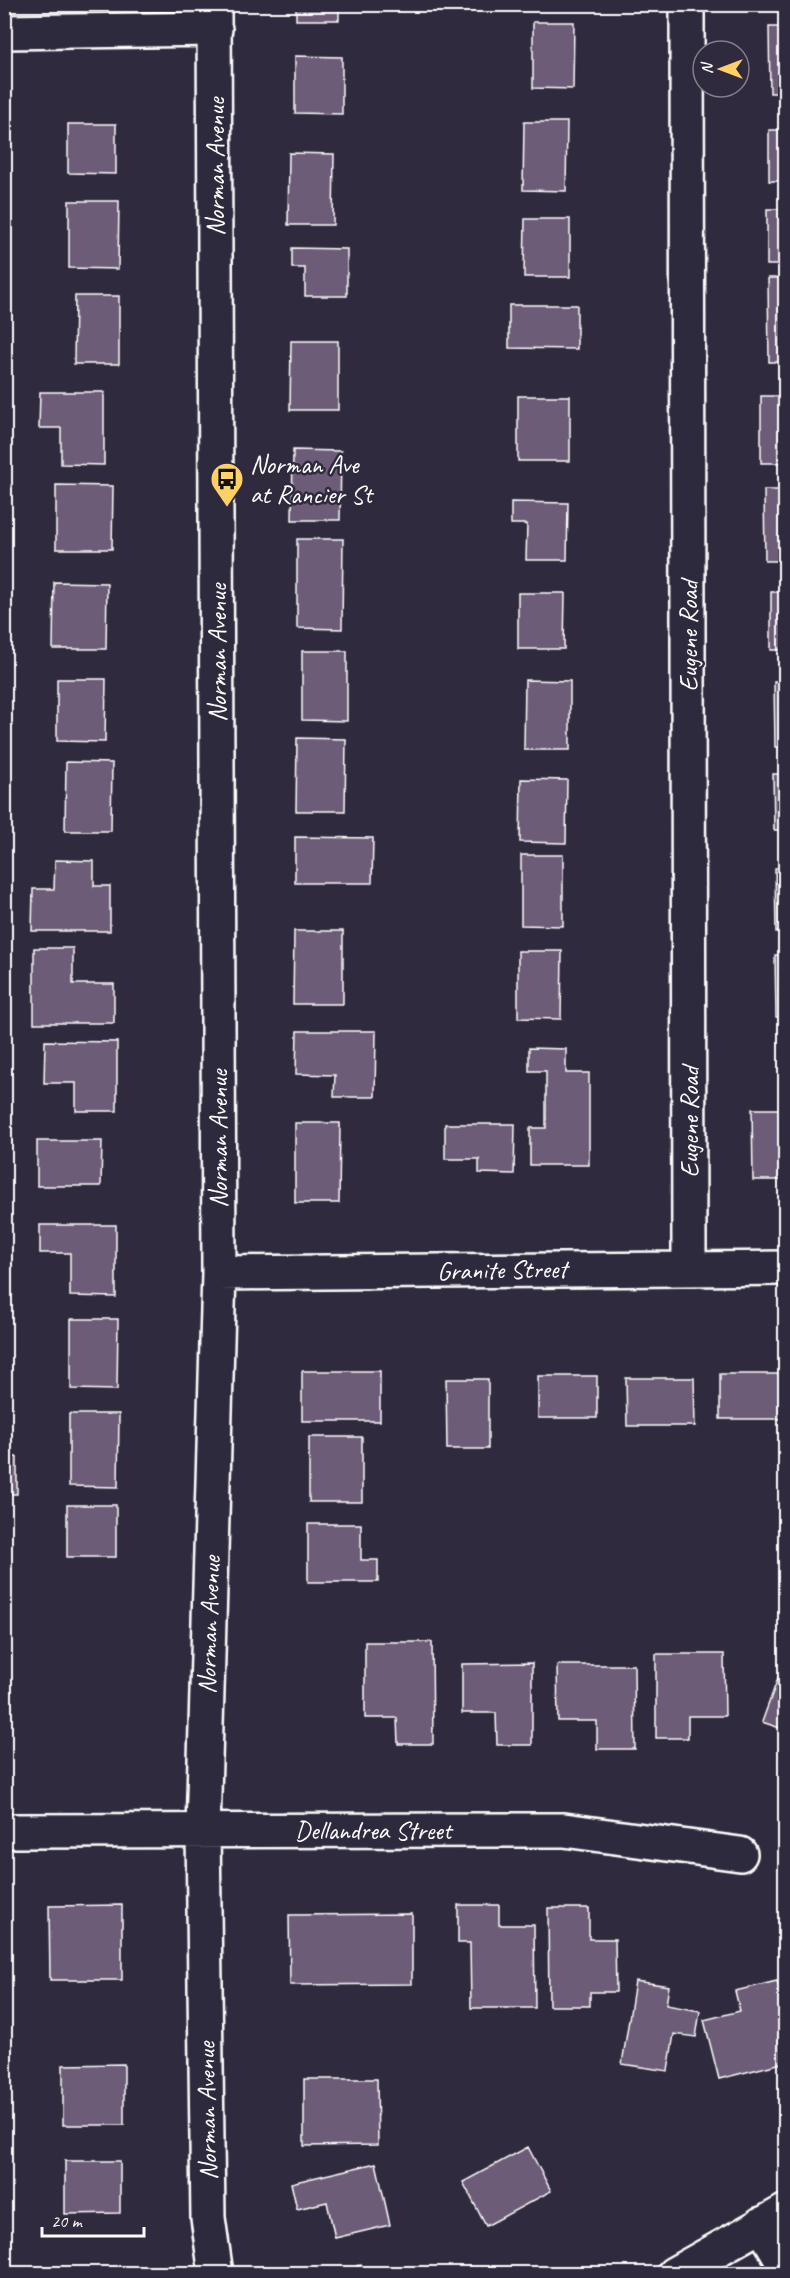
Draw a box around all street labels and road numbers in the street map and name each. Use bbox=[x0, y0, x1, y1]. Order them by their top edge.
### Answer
street label: Norman Avenue bbox=[199, 96, 232, 236]
street label: Eugene Road bbox=[672, 577, 705, 692]
street label: Norman Avenue bbox=[201, 582, 234, 722]
street label: Eugene Road bbox=[673, 1063, 706, 1178]
street label: Norman Avenue bbox=[202, 1068, 235, 1208]
street label: Granite Street bbox=[437, 1252, 571, 1288]
street label: Norman Avenue bbox=[190, 1554, 228, 1695]
street label: Dellandrea Street bbox=[295, 1814, 454, 1847]
street label: Norman Avenue bbox=[189, 2040, 225, 2180]

